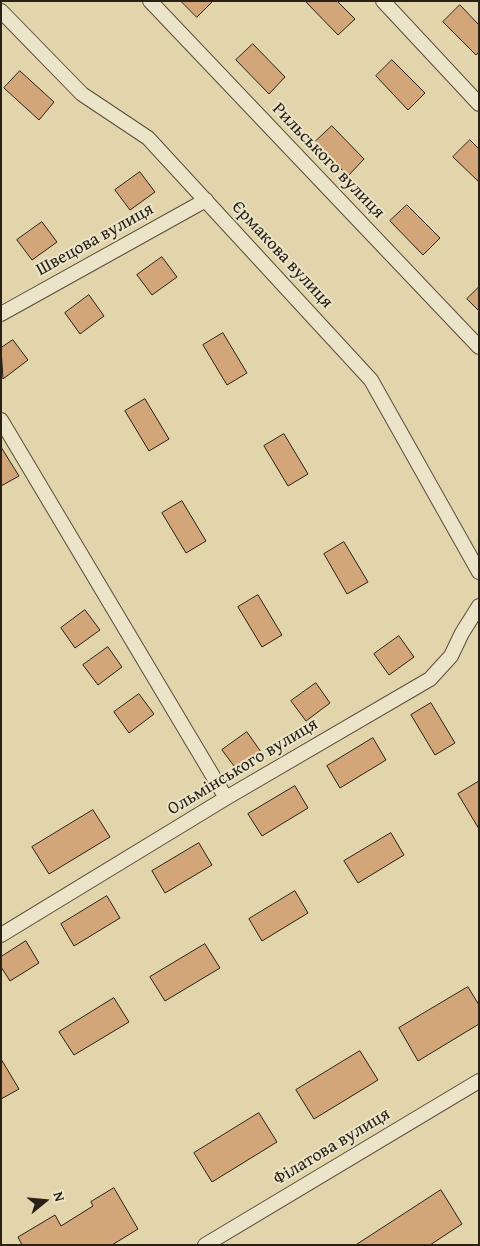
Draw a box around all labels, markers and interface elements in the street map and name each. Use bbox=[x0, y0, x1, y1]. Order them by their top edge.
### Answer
street label: Рильського вулиця bbox=[267, 99, 389, 223]
street label: Єрмакова вулиця bbox=[227, 197, 337, 313]
street label: Швецова вулиця bbox=[33, 199, 157, 281]
street label: Ольмінського вулиця bbox=[164, 714, 322, 820]
street label: Філатова вулиця bbox=[270, 1104, 394, 1190]
north arrow bbox=[20, 1176, 70, 1226]
text: N bbox=[48, 1189, 70, 1204]

